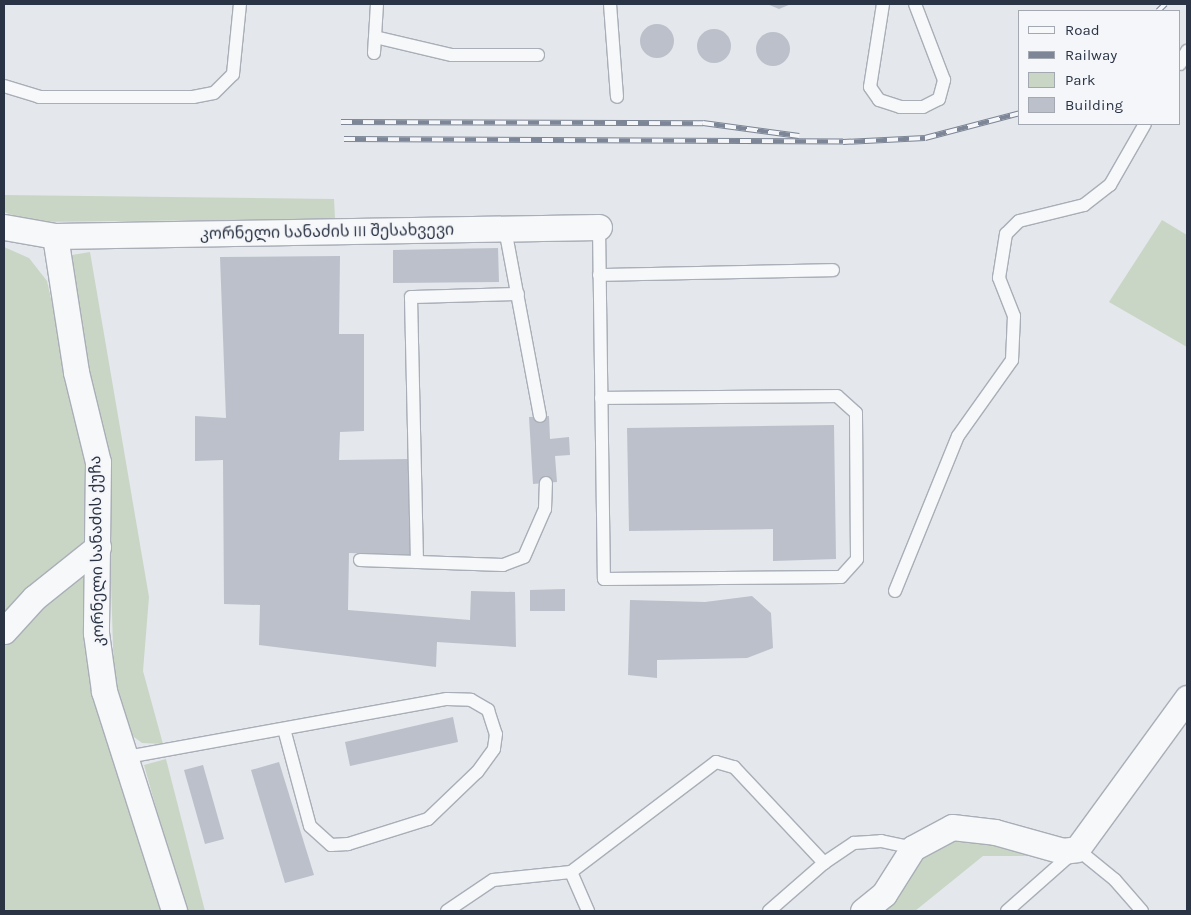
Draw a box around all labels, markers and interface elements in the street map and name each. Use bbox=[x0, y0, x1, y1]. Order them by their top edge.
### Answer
legend bbox=[1018, 10, 1181, 125]
text: Road bbox=[1065, 21, 1100, 39]
text: Railway bbox=[1065, 46, 1117, 64]
text: Park bbox=[1065, 71, 1095, 89]
text: Building bbox=[1065, 96, 1123, 114]
street label: კორნელი სანაძის III შესახვევი bbox=[200, 220, 454, 244]
street label: კორნელი სანაძის ქუჩა bbox=[86, 455, 108, 647]

